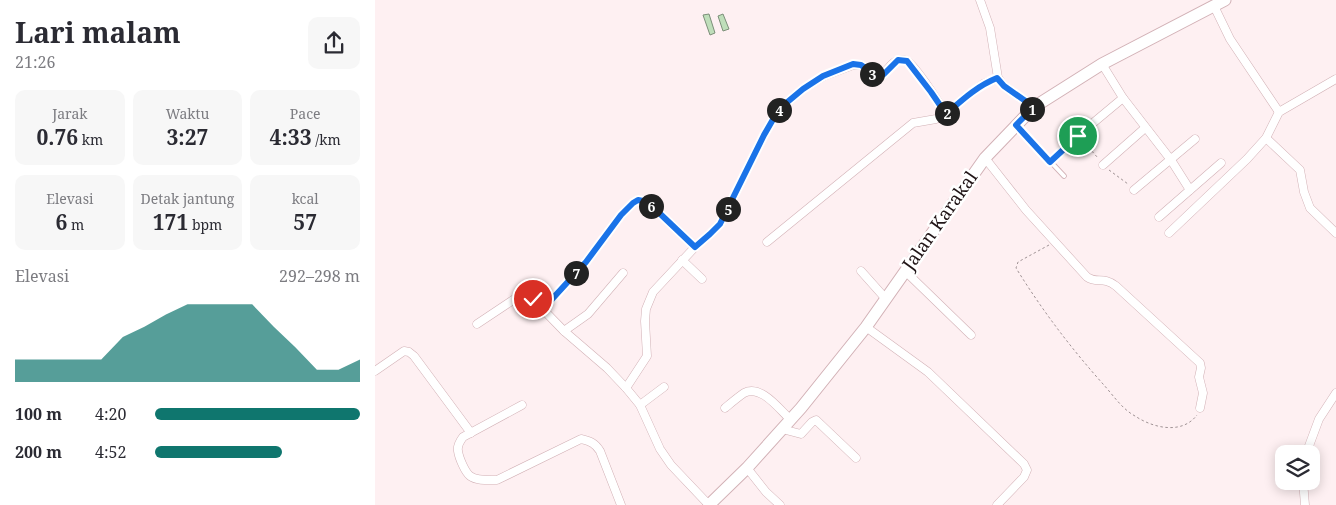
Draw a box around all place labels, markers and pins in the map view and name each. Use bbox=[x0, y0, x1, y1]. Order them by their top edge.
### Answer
pin: 3 bbox=[859, 62, 885, 86]
pin: 1 bbox=[1019, 96, 1045, 122]
pin: 4 bbox=[767, 98, 791, 122]
pin: 2 bbox=[935, 100, 959, 126]
pin bbox=[1057, 115, 1099, 157]
pin: 6 bbox=[639, 194, 663, 218]
pin: 5 bbox=[715, 196, 741, 222]
pin: 7 bbox=[563, 260, 589, 286]
pin bbox=[512, 278, 554, 320]

